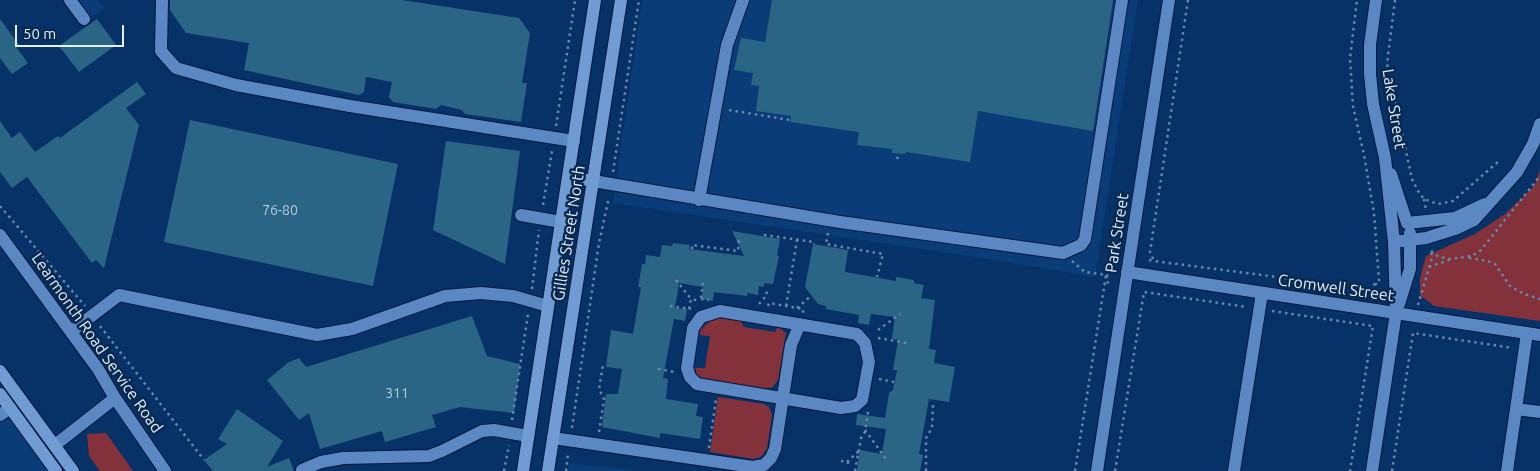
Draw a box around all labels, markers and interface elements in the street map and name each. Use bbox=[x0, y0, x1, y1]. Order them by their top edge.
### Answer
scale bar bbox=[18, 15, 126, 47]
text: 50 m bbox=[23, 25, 56, 42]
street label: Lake Street bbox=[1378, 67, 1410, 151]
street label: Gillies Street North bbox=[549, 164, 589, 302]
street label: Park Street bbox=[1101, 192, 1133, 274]
house number: 76-80 bbox=[262, 202, 298, 218]
street label: Learmonth Road Service Road bbox=[27, 249, 167, 437]
street label: Cromwell Street bbox=[1277, 270, 1395, 306]
house number: 311 bbox=[385, 385, 409, 401]

